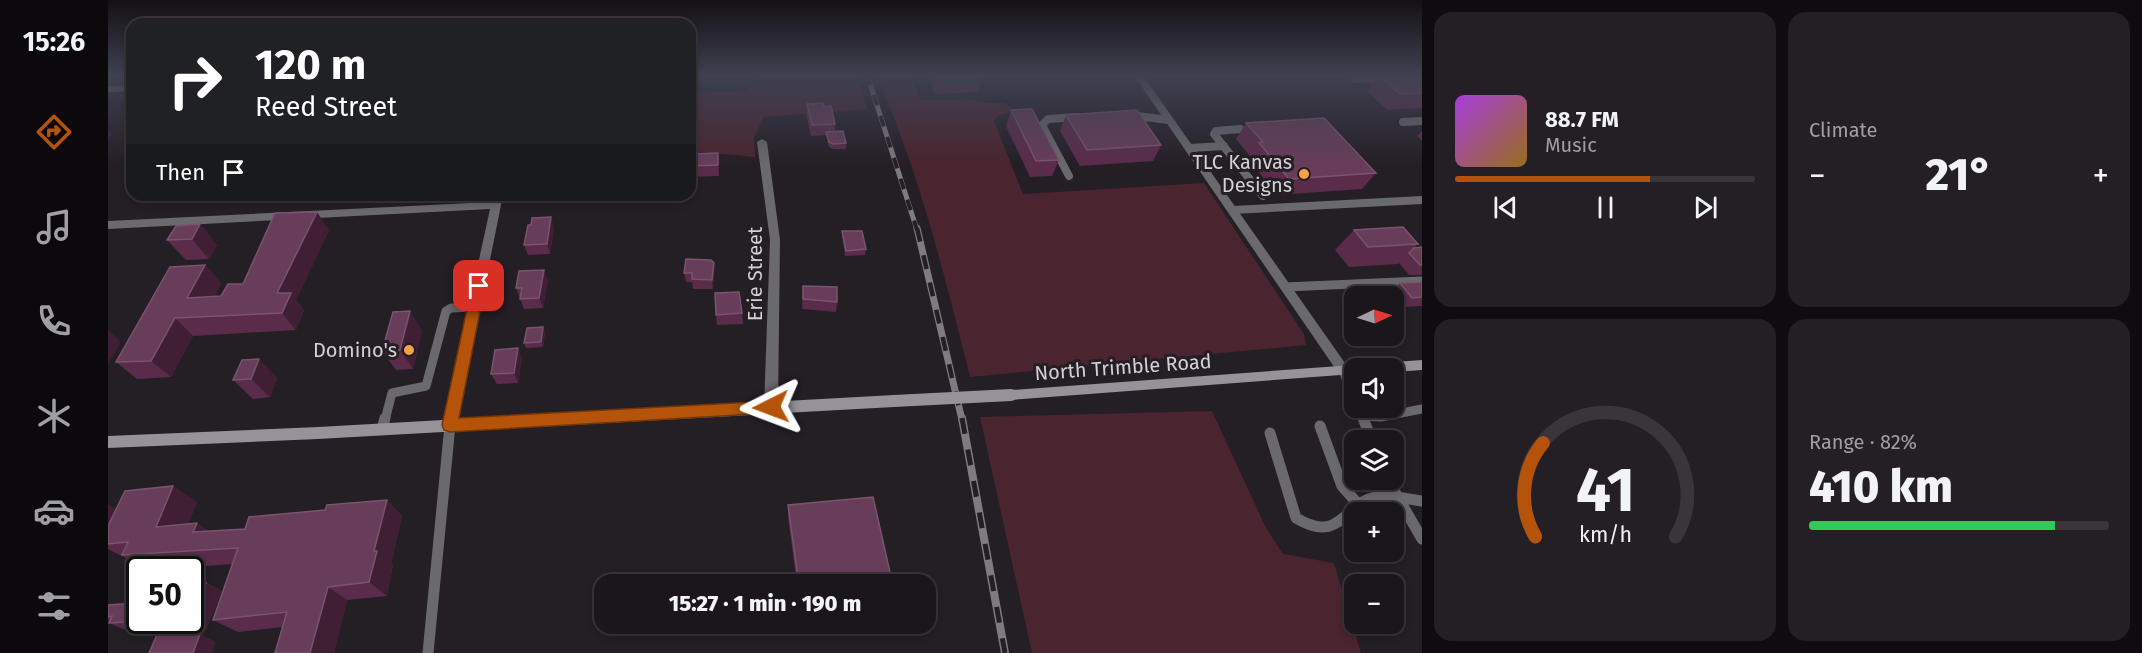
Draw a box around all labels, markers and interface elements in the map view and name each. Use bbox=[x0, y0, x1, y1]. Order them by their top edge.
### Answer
text: 15:26 bbox=[23, 26, 85, 58]
text: 120 m bbox=[255, 40, 366, 90]
icon: right bbox=[156, 42, 234, 120]
text: Reed Street bbox=[255, 91, 397, 123]
text: 88.7 FM bbox=[1545, 106, 1619, 133]
icon: directions bbox=[33, 111, 75, 153]
text: Climate bbox=[1809, 118, 1877, 142]
text: Music bbox=[1545, 133, 1597, 157]
text: 21° bbox=[1925, 148, 1993, 202]
place label: TLC Kanvas Designs bbox=[1192, 150, 1292, 197]
icon: arrive bbox=[217, 156, 250, 189]
text: − bbox=[1809, 156, 1826, 196]
text: + bbox=[2093, 156, 2109, 196]
text: Then bbox=[156, 159, 205, 186]
marker: TLC Kanvas Designs bbox=[1297, 167, 1311, 181]
icon: previous bbox=[1489, 191, 1522, 224]
icon: pause bbox=[1589, 191, 1622, 224]
icon: next bbox=[1689, 191, 1722, 224]
icon: music bbox=[33, 206, 75, 248]
street label: Erie Street bbox=[743, 226, 767, 321]
pin bbox=[453, 260, 504, 311]
icon: arrive bbox=[462, 269, 495, 302]
north arrow bbox=[1344, 286, 1404, 346]
map controls bbox=[1344, 286, 1404, 634]
icon: phone bbox=[33, 300, 75, 342]
place label: Domino's bbox=[313, 338, 397, 362]
marker: Domino's bbox=[402, 343, 416, 357]
street label: North Trimble Road bbox=[1034, 349, 1212, 385]
button: sound bbox=[1344, 358, 1404, 418]
position arrow bbox=[739, 375, 803, 439]
icon: climate bbox=[33, 395, 75, 437]
button: layers bbox=[1344, 430, 1404, 490]
text: Range · 82% bbox=[1809, 430, 1917, 454]
text: 41 bbox=[1575, 453, 1635, 528]
text: 410 km bbox=[1809, 460, 1953, 514]
icon: car bbox=[33, 490, 75, 532]
button: + bbox=[1344, 502, 1404, 562]
text: km/h bbox=[1578, 522, 1632, 548]
speed limit sign: 50 bbox=[126, 556, 204, 634]
button: − bbox=[1344, 574, 1404, 634]
icon: filters bbox=[33, 585, 75, 627]
text: 15:27 · 1 min · 190 m bbox=[669, 590, 861, 617]

